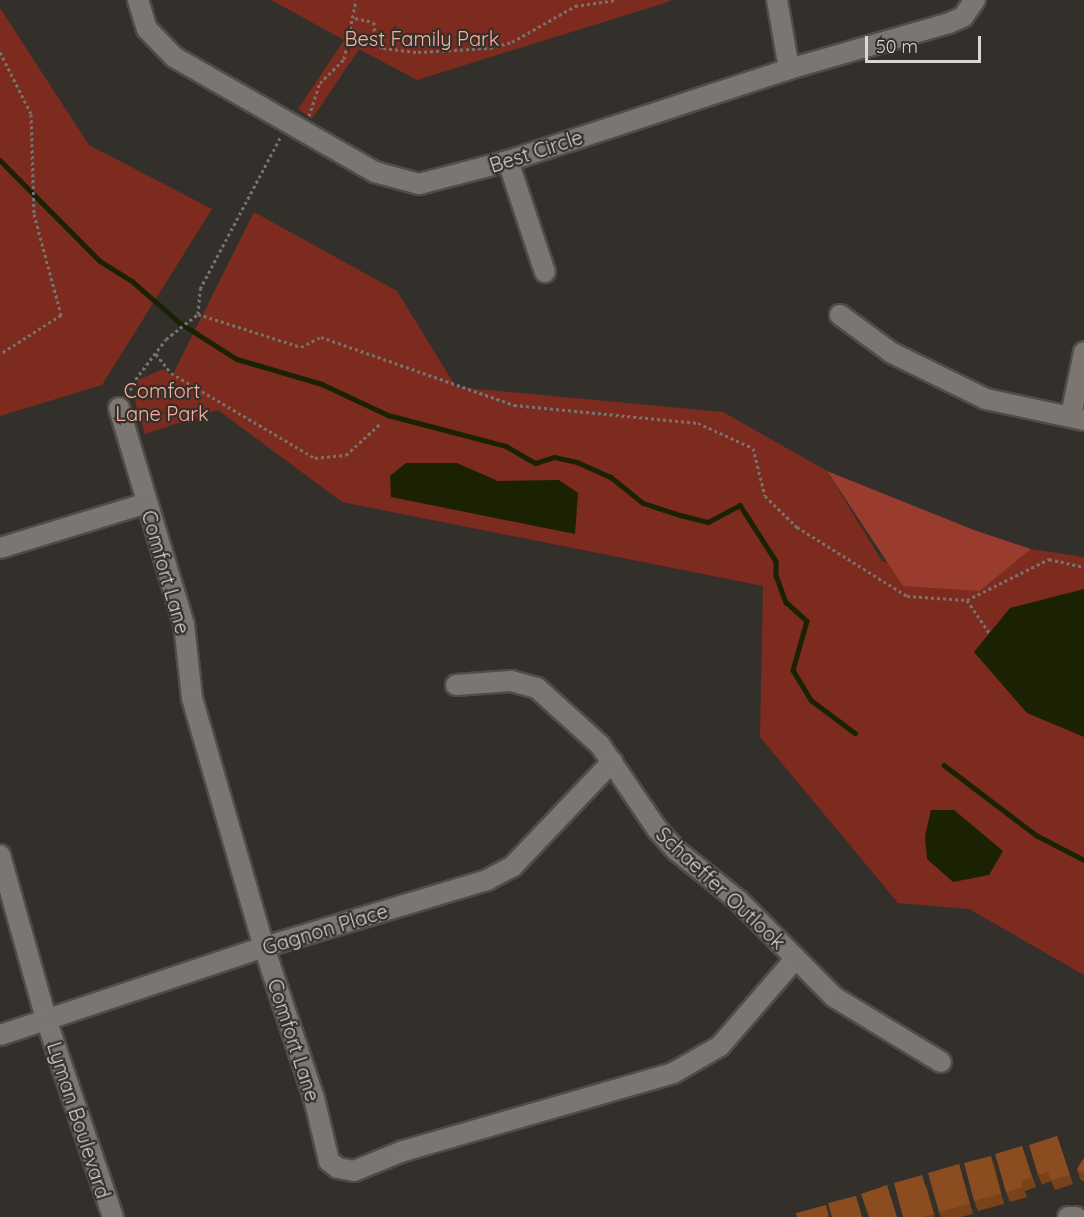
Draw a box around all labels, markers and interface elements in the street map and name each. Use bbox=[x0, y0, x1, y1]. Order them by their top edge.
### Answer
scale bar bbox=[868, 24, 984, 62]
park label: Best Family Park bbox=[345, 26, 499, 50]
text: 50 m bbox=[876, 35, 918, 58]
street label: Best Circle bbox=[486, 125, 586, 177]
park label: Comfort Lane Park bbox=[115, 378, 209, 425]
street label: Comfort Lane bbox=[137, 507, 195, 637]
street label: Schaeffer Outlook bbox=[651, 822, 791, 954]
street label: Gagnon Place bbox=[259, 899, 391, 959]
street label: Comfort Lane bbox=[263, 976, 325, 1104]
street label: Lyman Boulevard bbox=[42, 1039, 116, 1201]

